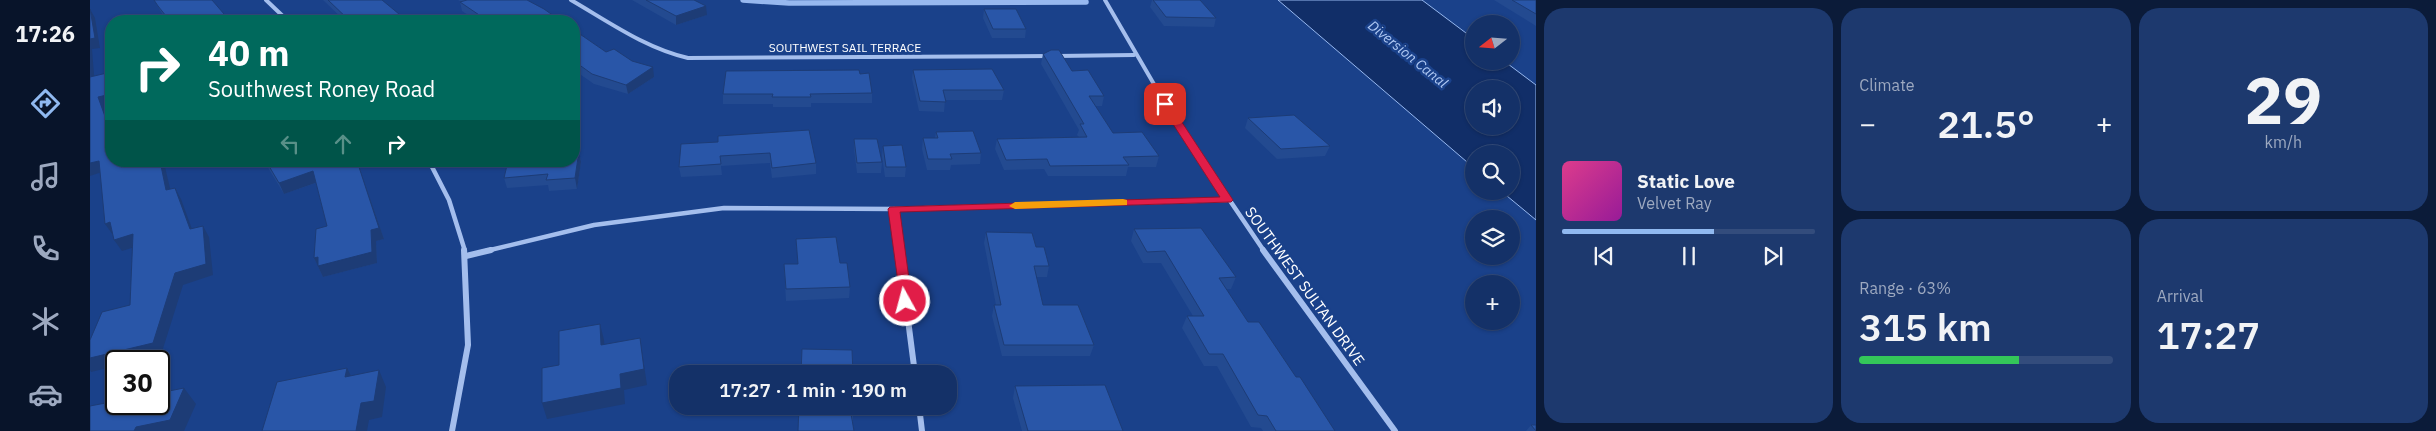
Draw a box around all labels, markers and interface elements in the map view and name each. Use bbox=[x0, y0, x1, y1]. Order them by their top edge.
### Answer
north arrow bbox=[1465, 15, 1520, 70]
map controls bbox=[1465, 15, 1520, 330]
water label: Diversion Canal bbox=[1365, 16, 1452, 92]
text: 17:26 bbox=[15, 19, 75, 48]
text: 40 m bbox=[208, 30, 290, 76]
icon: right bbox=[125, 35, 190, 100]
street label: SOUTHWEST SAIL TERRACE bbox=[769, 40, 921, 55]
text: 29 bbox=[2244, 57, 2322, 142]
text: Southwest Roney Road bbox=[208, 74, 435, 103]
text: Climate bbox=[1859, 75, 1914, 95]
button: sound bbox=[1465, 80, 1520, 135]
pin bbox=[1144, 83, 1186, 125]
icon: directions bbox=[28, 86, 63, 121]
icon: arrive bbox=[1151, 90, 1179, 118]
text: 21.5° bbox=[1937, 99, 2035, 148]
text: − bbox=[1859, 105, 1876, 142]
text: + bbox=[2096, 105, 2113, 142]
icon: left bbox=[276, 130, 304, 158]
icon: ahead bbox=[329, 130, 357, 158]
icon: right bbox=[382, 130, 410, 158]
text: km/h bbox=[2265, 132, 2302, 152]
button: search bbox=[1465, 145, 1520, 200]
icon: music bbox=[28, 159, 63, 194]
text: Static Love bbox=[1637, 169, 1735, 193]
text: Velvet Ray bbox=[1637, 193, 1712, 213]
street label: SOUTHWEST SULTAN DRIVE bbox=[1241, 203, 1369, 369]
button: layers bbox=[1465, 210, 1520, 265]
icon: phone bbox=[28, 231, 63, 266]
icon: previous bbox=[1590, 242, 1618, 270]
icon: pause bbox=[1675, 242, 1703, 270]
icon: next bbox=[1759, 242, 1787, 270]
position arrow bbox=[878, 274, 930, 326]
button: + bbox=[1465, 275, 1520, 330]
text: Range · 63% bbox=[1859, 278, 1951, 298]
text: Arrival bbox=[2157, 286, 2203, 306]
text: 315 km bbox=[1859, 302, 1992, 351]
icon: climate bbox=[28, 304, 63, 339]
text: 17:27 bbox=[2157, 310, 2260, 359]
speed limit sign: 30 bbox=[105, 350, 170, 415]
icon: car bbox=[28, 377, 63, 412]
text: 17:27 · 1 min · 190 m bbox=[719, 378, 907, 402]

